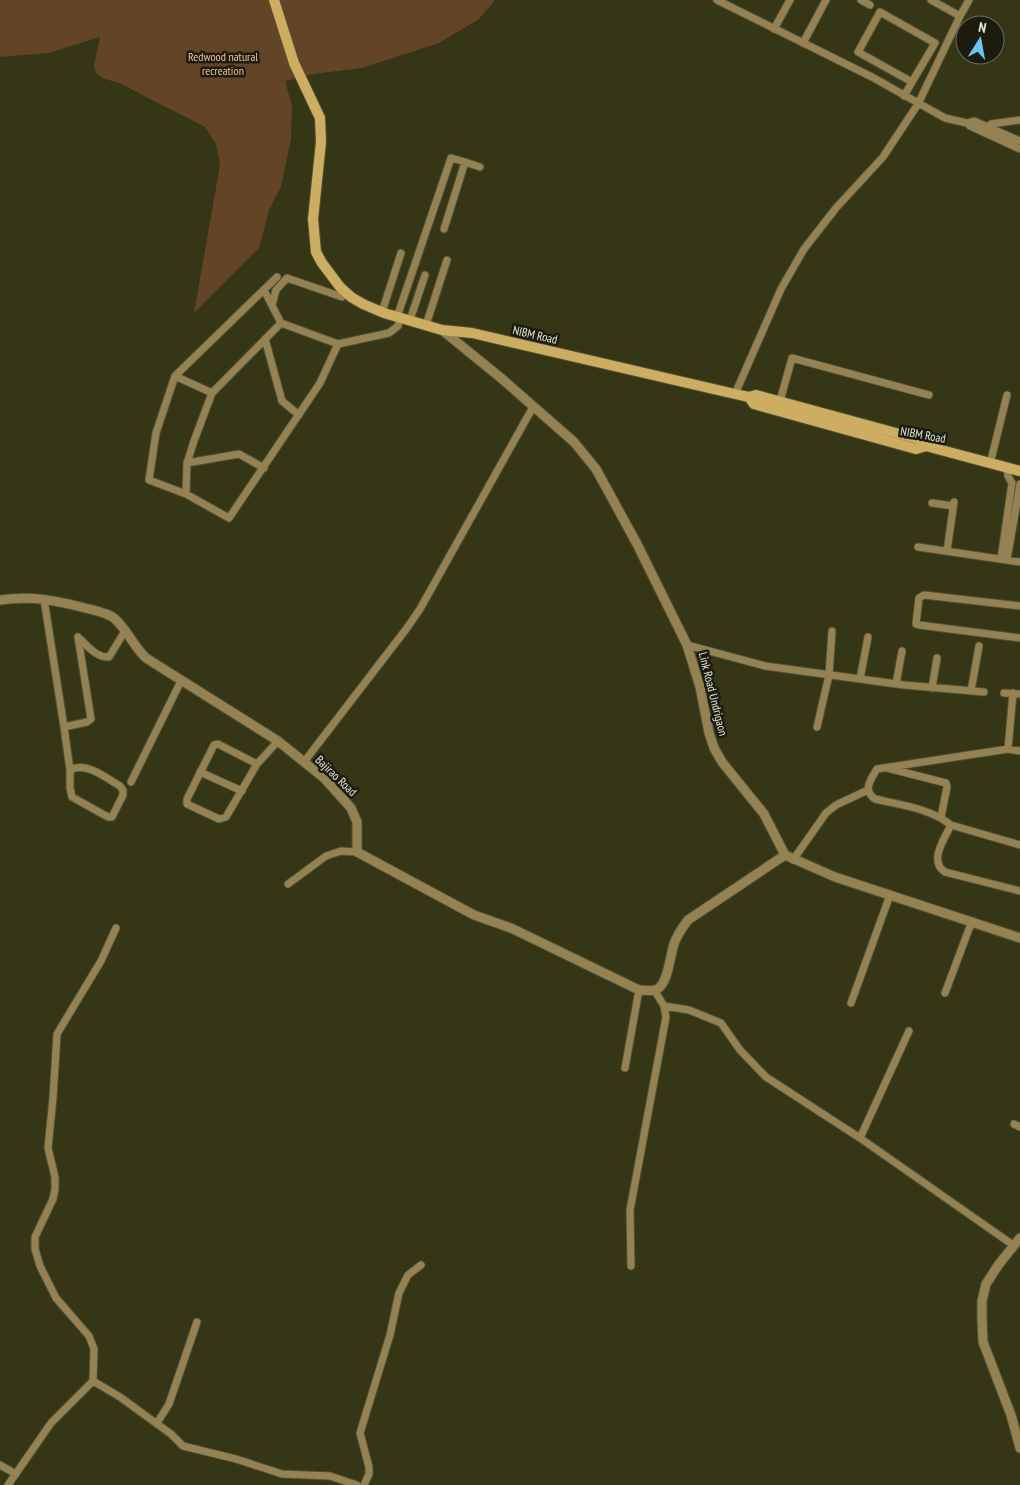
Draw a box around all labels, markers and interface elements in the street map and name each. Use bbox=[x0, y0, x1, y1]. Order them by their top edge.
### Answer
north arrow bbox=[955, 15, 1005, 65]
text: N bbox=[977, 18, 988, 37]
park label: Redwood natural recreation bbox=[188, 49, 258, 78]
street label: NIBM Road bbox=[511, 322, 559, 347]
street label: NIBM Road bbox=[899, 423, 947, 446]
street label: Link Road Undrigaon bbox=[696, 650, 731, 737]
street label: Bajirao Road bbox=[312, 752, 360, 799]

